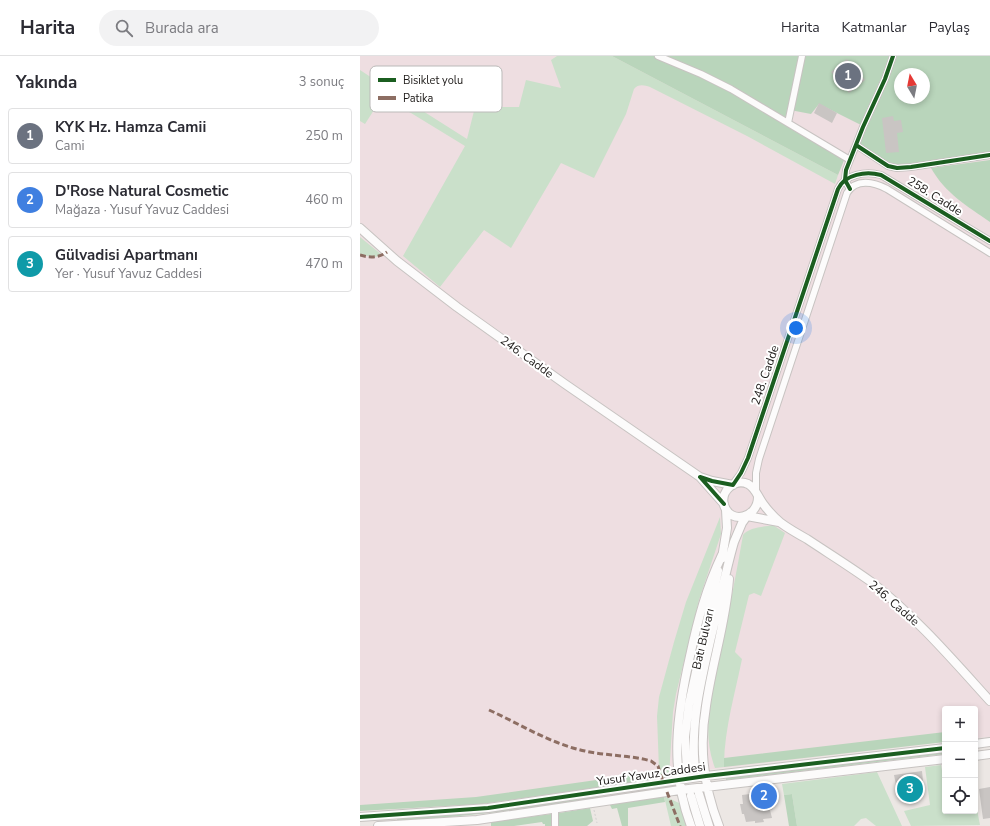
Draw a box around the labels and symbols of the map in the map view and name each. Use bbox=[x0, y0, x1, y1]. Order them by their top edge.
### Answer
pin: 1 bbox=[835, 61, 861, 91]
legend bbox=[370, 66, 502, 112]
north arrow bbox=[894, 68, 930, 104]
text: Bisiklet yolu bbox=[403, 73, 463, 88]
text: Patika bbox=[403, 91, 433, 106]
street label: 258. Cadde bbox=[904, 173, 966, 219]
your location bbox=[786, 318, 806, 338]
street label: 246. Cadde bbox=[497, 332, 557, 382]
street label: 248. Cadde bbox=[747, 343, 783, 407]
street label: 246. Cadde bbox=[865, 577, 923, 629]
street label: Batı Bulvarı bbox=[688, 607, 718, 671]
street label: Yusuf Yavuz Caddesi bbox=[595, 758, 707, 790]
pin: 3 bbox=[897, 774, 923, 804]
pin: 2 bbox=[751, 781, 777, 811]

